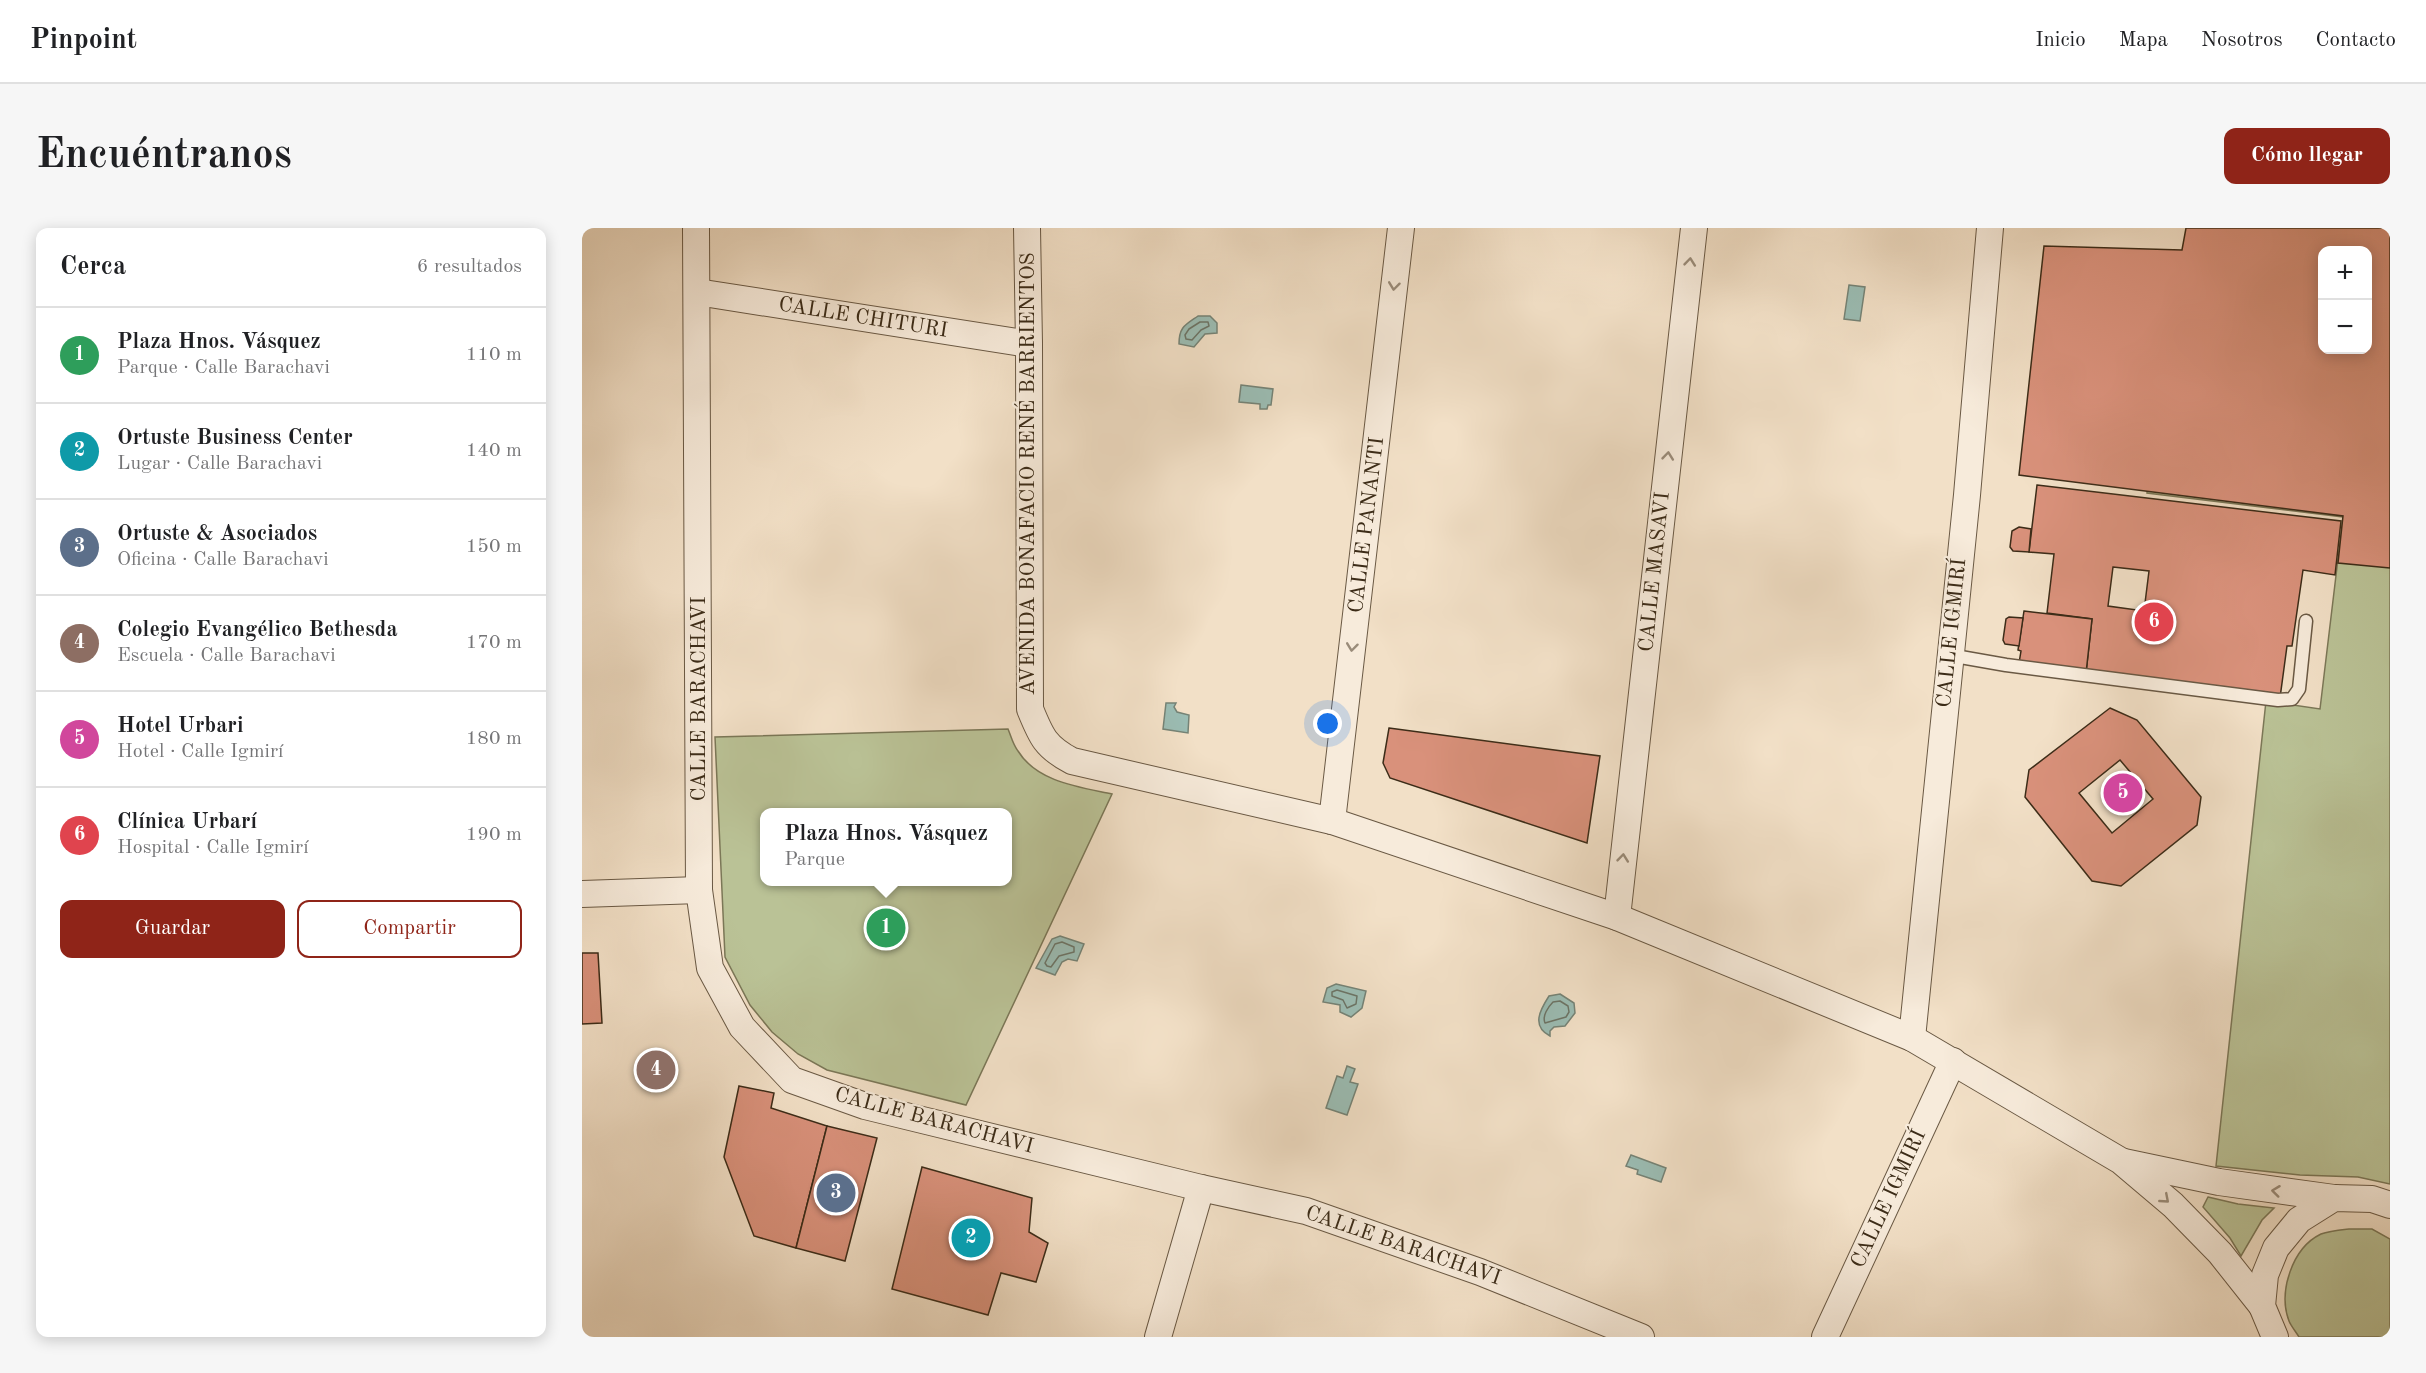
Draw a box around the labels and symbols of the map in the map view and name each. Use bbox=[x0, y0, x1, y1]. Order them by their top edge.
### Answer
street label: AVENIDA BONAFACIO RENÉ BARRIENTOS bbox=[1014, 252, 1039, 696]
one-way arrow bbox=[1683, 258, 1696, 267]
one-way arrow bbox=[1388, 282, 1401, 291]
street label: CALLE CHITURI bbox=[777, 294, 949, 342]
street label: CALLE PANANTI bbox=[1346, 436, 1388, 614]
one-way arrow bbox=[1661, 451, 1674, 461]
street label: CALLE MASAVI bbox=[1636, 491, 1674, 653]
street label: CALLE IGMIRÍ bbox=[1930, 557, 1970, 709]
street label: CALLE BARACHAVI bbox=[689, 596, 710, 802]
pin: 6 bbox=[2134, 600, 2174, 644]
one-way arrow bbox=[1347, 642, 1359, 651]
your location bbox=[1313, 709, 1342, 738]
pin: 5 bbox=[2104, 770, 2142, 816]
one-way arrow bbox=[1616, 854, 1629, 863]
pin: 1 bbox=[866, 906, 906, 950]
pin: 4 bbox=[636, 1048, 676, 1092]
street label: CALLE BARACHAVI bbox=[832, 1084, 1036, 1158]
street label: CALLE IGMIRÍ bbox=[1844, 1125, 1930, 1271]
pin: 3 bbox=[816, 1170, 856, 1216]
one-way arrow bbox=[2271, 1185, 2280, 1198]
one-way arrow bbox=[2158, 1192, 2169, 1203]
street label: CALLE BARACHAVI bbox=[1303, 1203, 1503, 1289]
pin: 2 bbox=[952, 1216, 990, 1260]

